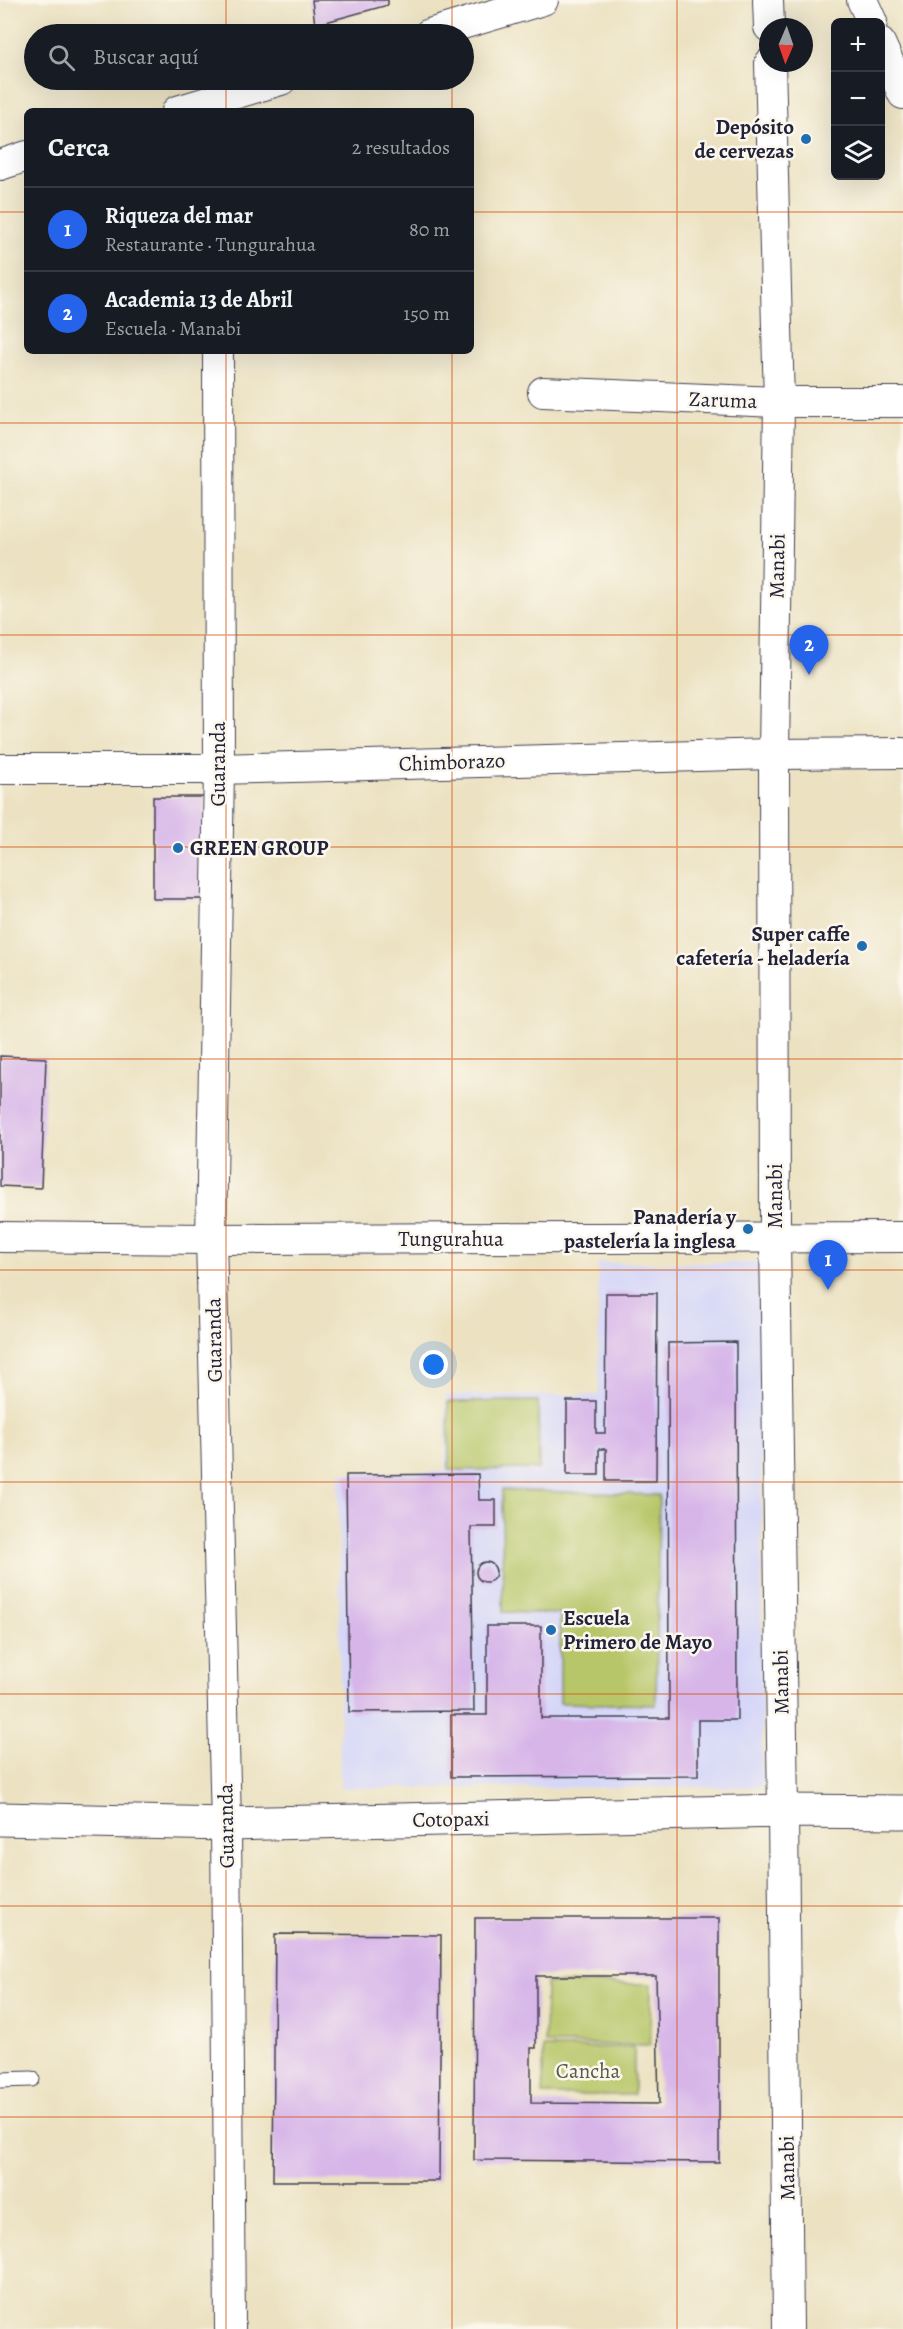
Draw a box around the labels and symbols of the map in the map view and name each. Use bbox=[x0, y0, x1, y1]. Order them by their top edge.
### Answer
north arrow bbox=[759, 18, 813, 72]
place label: Depósito de cervezas bbox=[694, 113, 794, 165]
marker: Depósito de cervezas bbox=[799, 132, 813, 146]
street label: Zaruma bbox=[688, 385, 758, 415]
street label: Manabi bbox=[762, 533, 792, 599]
pin: 2 bbox=[790, 626, 828, 675]
street label: Guaranda bbox=[204, 721, 232, 806]
street label: Chimborazo bbox=[398, 746, 506, 778]
place label: GREEN GROUP bbox=[190, 834, 328, 862]
marker: GREEN GROUP bbox=[171, 841, 185, 855]
place label: Super caffe cafetería - heladería bbox=[676, 920, 851, 972]
marker: Super caffe cafetería - heladería bbox=[855, 939, 869, 953]
street label: Manabi bbox=[761, 1163, 789, 1229]
place label: Panadería y pastelería la inglesa bbox=[564, 1203, 737, 1255]
marker: Panadería y pastelería la inglesa bbox=[741, 1222, 755, 1236]
street label: Tungurahua bbox=[398, 1225, 504, 1253]
pin: 1 bbox=[808, 1240, 848, 1290]
street label: Guaranda bbox=[199, 1297, 229, 1383]
your location bbox=[419, 1350, 448, 1379]
place label: Escuela Primero de Mayo bbox=[563, 1604, 712, 1656]
marker: Escuela Primero de Mayo bbox=[544, 1623, 558, 1637]
street label: Manabi bbox=[766, 1649, 796, 1715]
street label: Guaranda bbox=[211, 1783, 241, 1869]
street label: Cotopaxi bbox=[412, 1804, 490, 1834]
park label: Cancha bbox=[556, 2057, 620, 2085]
street label: Manabi bbox=[772, 2135, 802, 2201]

